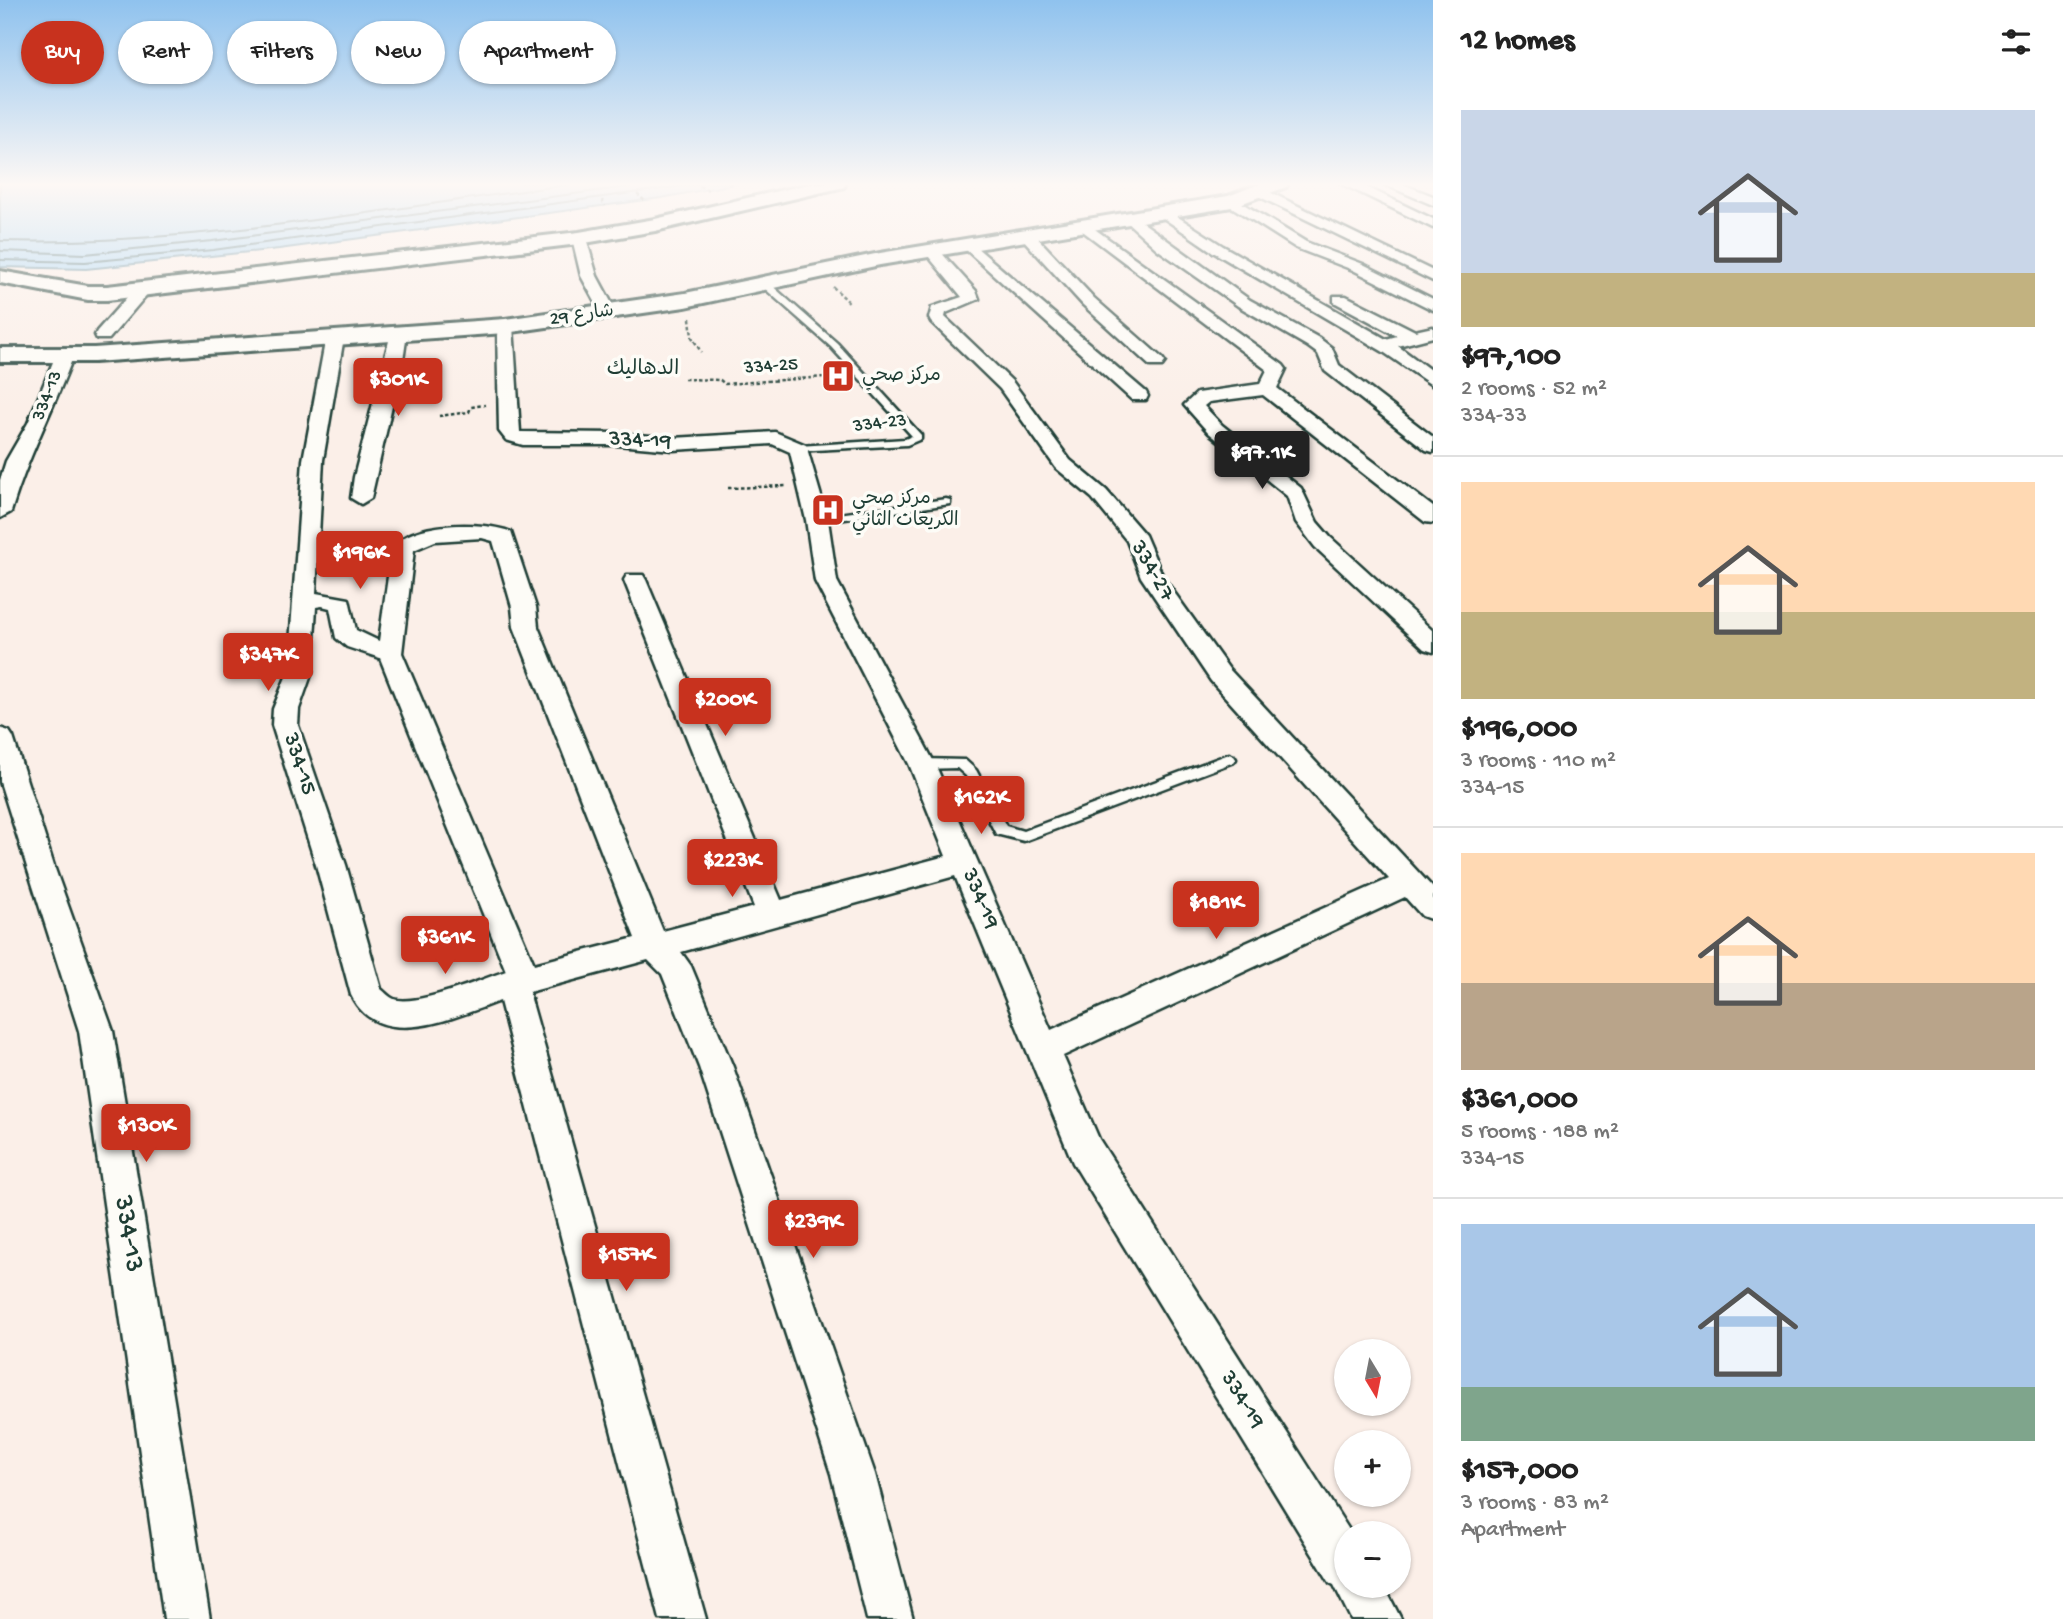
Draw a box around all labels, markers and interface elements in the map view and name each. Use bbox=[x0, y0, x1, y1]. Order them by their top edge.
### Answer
chip: Buy bbox=[21, 21, 104, 84]
chip: Rent bbox=[118, 21, 213, 84]
chip: Filters bbox=[227, 21, 337, 84]
chip: New bbox=[351, 21, 445, 84]
chip: Apartment bbox=[459, 21, 616, 84]
icon: filters bbox=[1997, 23, 2035, 61]
text: 12 homes bbox=[1461, 25, 1574, 60]
icon: home bbox=[1685, 155, 1811, 281]
street label: شارع 29 bbox=[548, 300, 616, 332]
text: $97,100 bbox=[1461, 341, 1561, 376]
street label: 334-25 bbox=[742, 354, 799, 380]
hospital icon: مركز صحي bbox=[819, 357, 857, 395]
pin: $301K bbox=[349, 358, 447, 418]
district label: الدهاليك bbox=[607, 358, 679, 383]
place label: مركز صحي bbox=[862, 365, 941, 390]
street label: 334-13 bbox=[27, 367, 68, 425]
text: $301K bbox=[369, 367, 427, 394]
text: 2 rooms · 52 m² bbox=[1461, 376, 1607, 403]
text: 334-33 bbox=[1461, 403, 1527, 430]
street label: 334-23 bbox=[851, 409, 908, 439]
street label: 334-19 bbox=[607, 426, 673, 456]
pin: $97.1K bbox=[1205, 432, 1319, 491]
text: $97.1K bbox=[1231, 440, 1294, 467]
place label: مركز صحي الكريعات الثاني bbox=[852, 488, 959, 535]
hospital icon: مركز صحي الكريعات الثاني bbox=[809, 491, 847, 529]
icon: home bbox=[1685, 527, 1811, 653]
pin: $196K bbox=[311, 532, 409, 591]
street label: 334-27 bbox=[1124, 535, 1181, 607]
text: $196K bbox=[332, 540, 388, 567]
pin: $347K bbox=[219, 634, 317, 693]
text: $347K bbox=[239, 642, 297, 669]
pin: $200K bbox=[676, 678, 774, 738]
text: $200K bbox=[695, 687, 755, 714]
text: $196,000 bbox=[1461, 713, 1577, 748]
street label: 334-15 bbox=[276, 729, 322, 798]
text: 3 rooms · 110 m² bbox=[1461, 748, 1616, 775]
text: 334-15 bbox=[1461, 775, 1524, 802]
pin: $162K bbox=[932, 776, 1030, 836]
text: $162K bbox=[953, 785, 1009, 812]
pin: $223K bbox=[683, 839, 781, 899]
text: $223K bbox=[703, 848, 761, 875]
street label: 334-19 bbox=[955, 864, 1005, 934]
pin: $181K bbox=[1167, 881, 1265, 941]
text: $181K bbox=[1189, 890, 1243, 917]
icon: home bbox=[1685, 898, 1811, 1024]
pin: $361K bbox=[396, 916, 494, 976]
text: $361K bbox=[417, 925, 473, 952]
text: $361,000 bbox=[1461, 1084, 1578, 1119]
pin: $130K bbox=[97, 1104, 195, 1164]
text: $130K bbox=[117, 1113, 175, 1140]
text: 5 rooms · 188 m² bbox=[1461, 1119, 1619, 1146]
text: 334-15 bbox=[1461, 1146, 1524, 1173]
street label: 334-13 bbox=[106, 1192, 150, 1275]
pin: $239K bbox=[764, 1200, 862, 1260]
text: $239K bbox=[784, 1209, 842, 1236]
pin: $157K bbox=[577, 1234, 675, 1293]
text: $157K bbox=[598, 1242, 654, 1269]
icon: home bbox=[1685, 1269, 1811, 1395]
north arrow bbox=[1334, 1339, 1410, 1416]
map controls bbox=[1334, 1339, 1411, 1598]
street label: 334-19 bbox=[1213, 1365, 1270, 1434]
button: + bbox=[1334, 1430, 1411, 1507]
text: $157,000 bbox=[1461, 1455, 1579, 1490]
text: 3 rooms · 83 m² bbox=[1461, 1490, 1609, 1517]
text: Apartment bbox=[1461, 1517, 1565, 1544]
button: − bbox=[1334, 1521, 1411, 1598]

